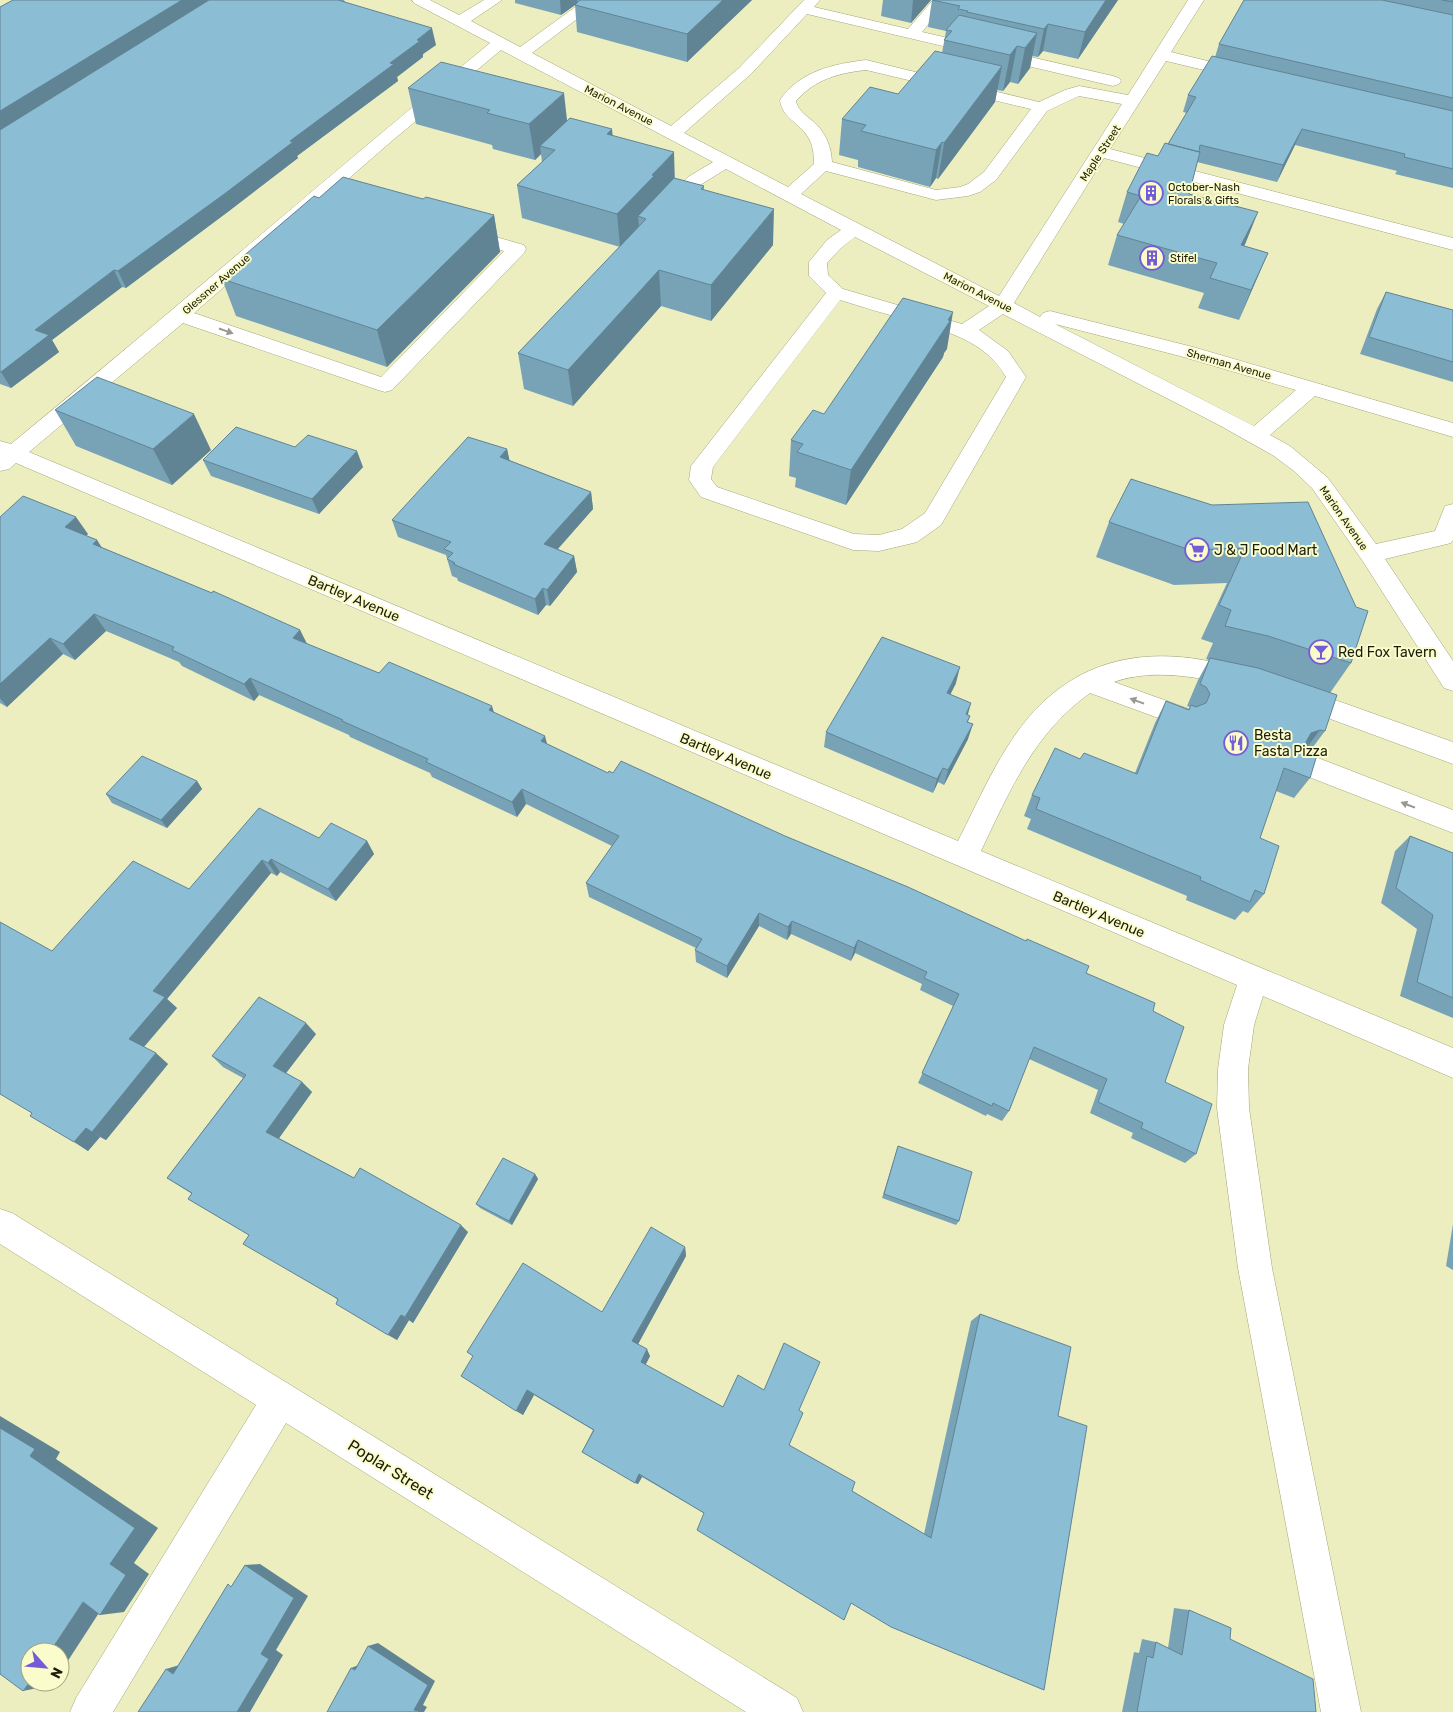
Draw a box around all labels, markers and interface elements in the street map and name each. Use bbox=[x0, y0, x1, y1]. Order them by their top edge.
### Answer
street label: Marion Avenue bbox=[582, 83, 655, 128]
street label: Maple Street bbox=[1077, 122, 1124, 184]
building icon: October-Nash Florals & Gifts bbox=[1138, 180, 1164, 206]
place label: October-Nash Florals & Gifts bbox=[1168, 181, 1240, 207]
building icon: Stifel bbox=[1139, 245, 1165, 271]
street label: Glessner Avenue bbox=[180, 252, 253, 317]
place label: Stifel bbox=[1170, 252, 1197, 265]
street label: Marion Avenue bbox=[941, 270, 1014, 315]
one-way arrow bbox=[219, 327, 234, 335]
street label: Sherman Avenue bbox=[1185, 346, 1273, 383]
street label: Marion Avenue bbox=[1317, 484, 1371, 553]
supermarket icon: J & J Food Mart bbox=[1184, 537, 1210, 563]
place label: J & J Food Mart bbox=[1214, 542, 1318, 559]
street label: Bartley Avenue bbox=[305, 571, 403, 626]
bar icon: Red Fox Tavern bbox=[1308, 639, 1334, 665]
place label: Red Fox Tavern bbox=[1338, 644, 1437, 661]
one-way arrow bbox=[1130, 696, 1144, 704]
place label: Besta Fasta Pizza bbox=[1254, 727, 1328, 760]
street label: Bartley Avenue bbox=[677, 729, 775, 784]
restaurant icon: Besta Fasta Pizza bbox=[1223, 730, 1249, 756]
one-way arrow bbox=[1400, 800, 1415, 808]
street label: Bartley Avenue bbox=[1050, 887, 1148, 942]
street label: Poplar Street bbox=[344, 1436, 437, 1503]
north arrow bbox=[20, 1642, 70, 1692]
text: N bbox=[46, 1664, 66, 1681]

